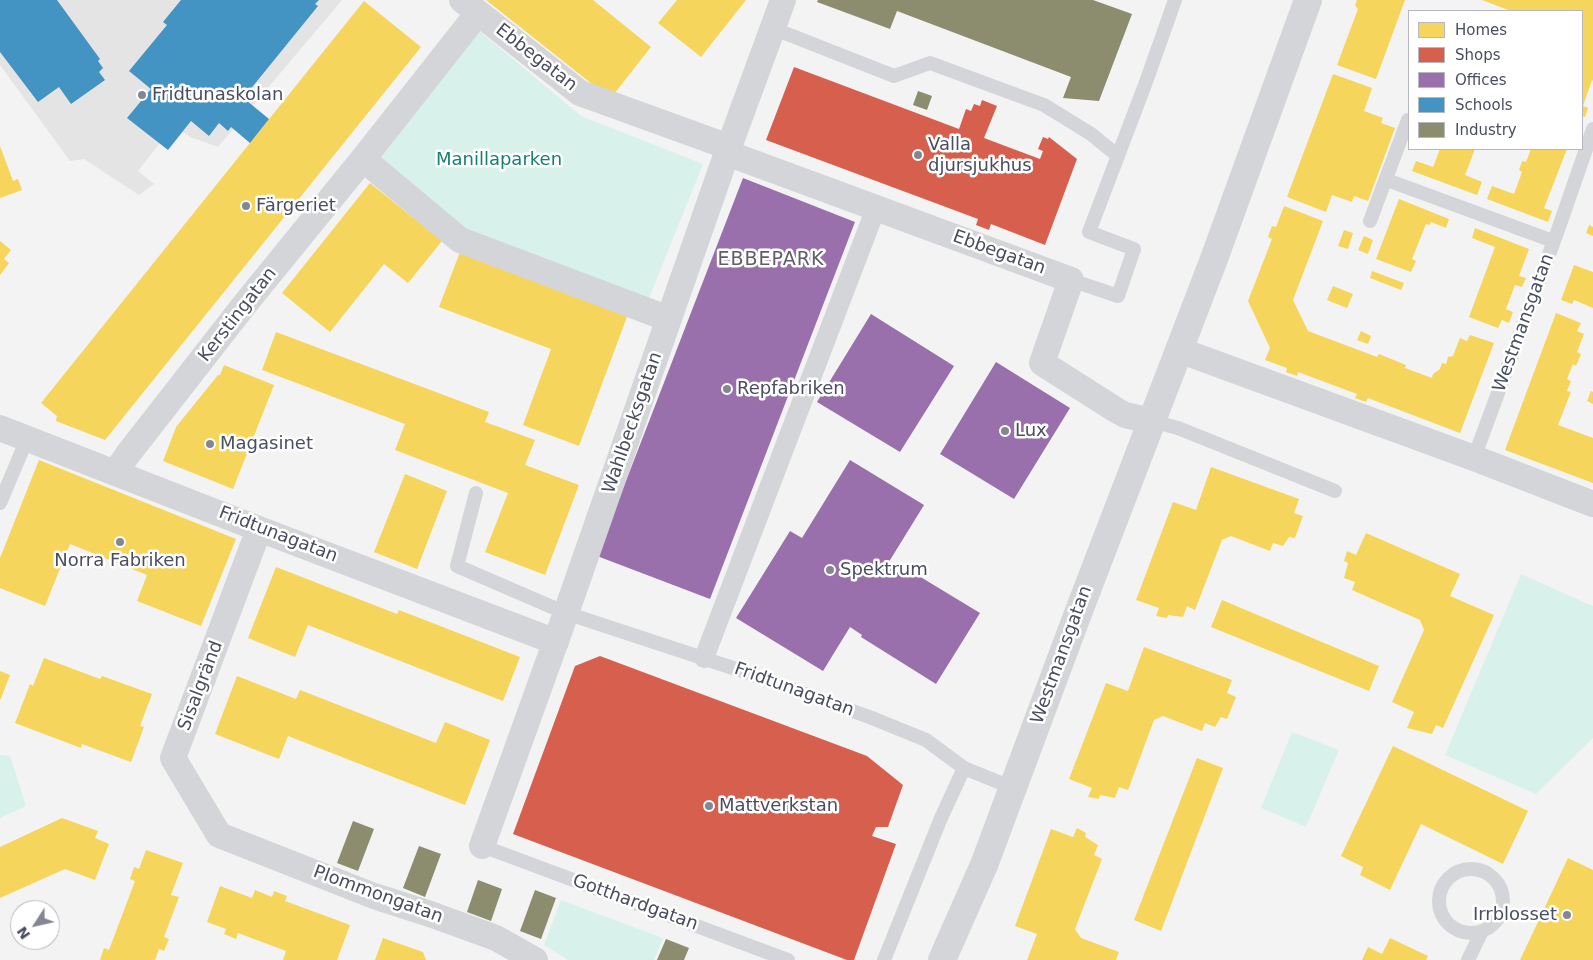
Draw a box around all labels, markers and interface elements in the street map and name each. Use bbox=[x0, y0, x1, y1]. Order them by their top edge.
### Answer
legend bbox=[1408, 10, 1583, 150]
street label: Ebbegatan bbox=[491, 20, 581, 96]
text: Homes bbox=[1455, 21, 1507, 39]
text: Shops bbox=[1455, 46, 1501, 64]
text: Offices bbox=[1455, 71, 1507, 89]
place label: Fridtunaskolan bbox=[152, 84, 283, 106]
marker: Fridtunaskolan bbox=[136, 89, 148, 101]
text: Schools bbox=[1455, 96, 1513, 114]
text: Industry bbox=[1455, 121, 1517, 139]
place label: Valla djursjukhus bbox=[928, 134, 1032, 176]
park label: Manillaparken bbox=[436, 149, 562, 171]
marker: Valla djursjukhus bbox=[912, 149, 924, 161]
place label: Färgeriet bbox=[256, 195, 336, 217]
marker: Färgeriet bbox=[240, 200, 252, 212]
street label: Ebbegatan bbox=[950, 226, 1048, 280]
district label: EBBEPARK bbox=[717, 249, 825, 271]
street label: Westmansgatan bbox=[1489, 251, 1559, 395]
street label: Kerstingatan bbox=[194, 263, 282, 367]
street label: Wahlbecksgatan bbox=[599, 349, 667, 497]
place label: Repfabriken bbox=[737, 378, 845, 400]
marker: Repfabriken bbox=[721, 383, 733, 395]
place label: Lux bbox=[1015, 420, 1047, 442]
marker: Lux bbox=[999, 425, 1011, 437]
place label: Magasinet bbox=[220, 433, 313, 455]
marker: Magasinet bbox=[204, 438, 216, 450]
street label: Fridtunagatan bbox=[215, 502, 341, 568]
marker: Norra Fabriken bbox=[114, 536, 126, 548]
place label: Norra Fabriken bbox=[54, 550, 186, 572]
place label: Spektrum bbox=[840, 559, 928, 581]
marker: Spektrum bbox=[824, 564, 836, 576]
street label: Westmansgatan bbox=[1027, 583, 1097, 727]
street label: Sisalgränd bbox=[174, 638, 228, 734]
street label: Fridtunagatan bbox=[731, 658, 857, 722]
place label: Mattverkstan bbox=[719, 795, 838, 817]
marker: Mattverkstan bbox=[703, 800, 715, 812]
street label: Plommongatan bbox=[310, 862, 446, 928]
street label: Gotthardgatan bbox=[569, 870, 701, 936]
north arrow bbox=[10, 900, 60, 950]
place label: Irrblosset bbox=[1473, 904, 1557, 926]
marker: Irrblosset bbox=[1561, 909, 1573, 921]
text: N bbox=[14, 924, 33, 942]

